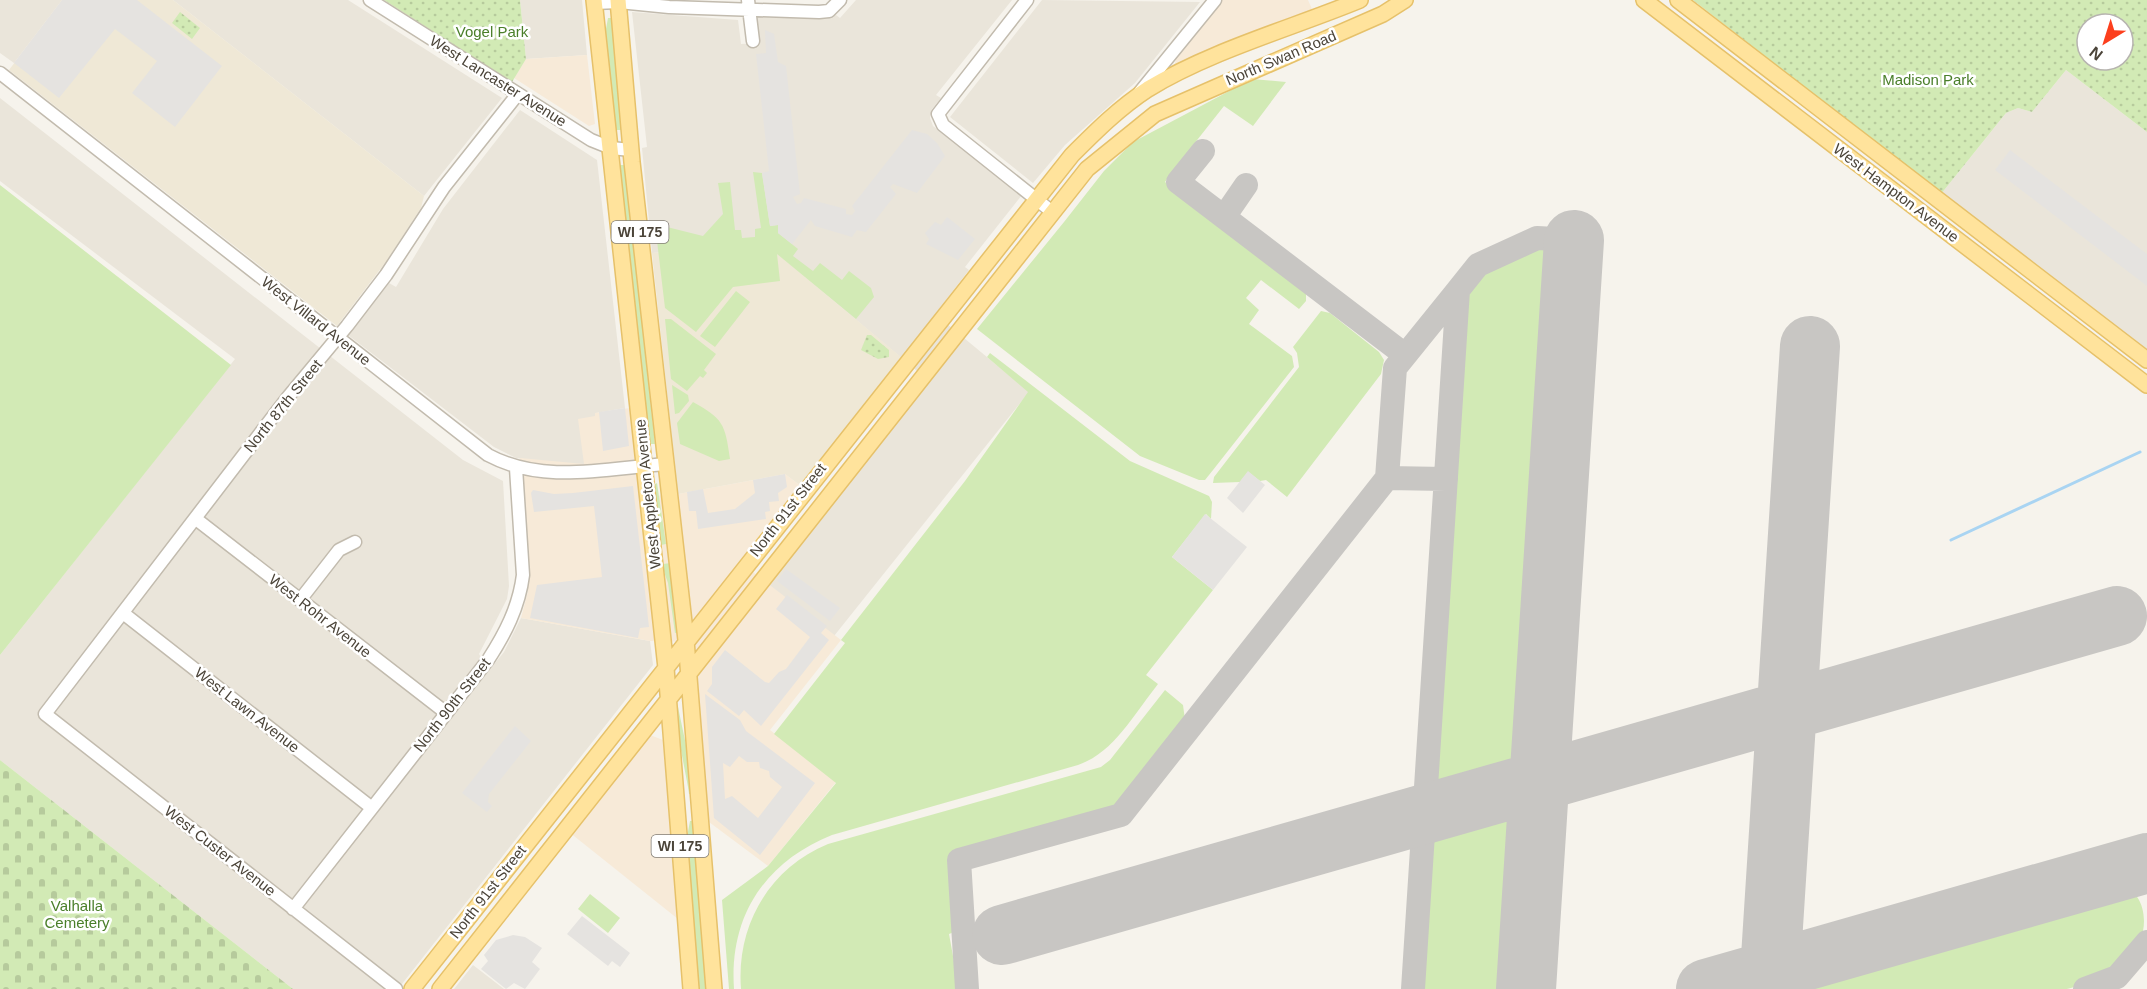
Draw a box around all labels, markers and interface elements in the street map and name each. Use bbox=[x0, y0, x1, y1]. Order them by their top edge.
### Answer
north arrow bbox=[2075, 12, 2135, 72]
park label: Vogel Park bbox=[456, 23, 529, 40]
street label: North Swan Road bbox=[1223, 27, 1339, 88]
street label: West Lancaster Avenue bbox=[427, 32, 570, 130]
text: N bbox=[2086, 43, 2106, 64]
park label: Madison Park bbox=[1882, 71, 1974, 88]
street label: West Hampton Avenue bbox=[1830, 140, 1962, 245]
road number: WI 175 bbox=[612, 221, 668, 243]
street label: West Villard Avenue bbox=[259, 273, 374, 368]
street label: North 87th Street bbox=[240, 355, 326, 455]
street label: West Appleton Avenue bbox=[631, 418, 664, 570]
street label: North 91st Street bbox=[746, 459, 830, 560]
street label: West Rohr Avenue bbox=[266, 571, 375, 661]
street label: North 90th Street bbox=[410, 654, 494, 755]
street label: West Lawn Avenue bbox=[192, 664, 303, 756]
street label: West Custer Avenue bbox=[161, 802, 279, 899]
road number: WI 175 bbox=[652, 835, 708, 857]
street label: North 91st Street bbox=[446, 841, 530, 942]
park label: Valhalla Cemetery bbox=[44, 897, 110, 931]

